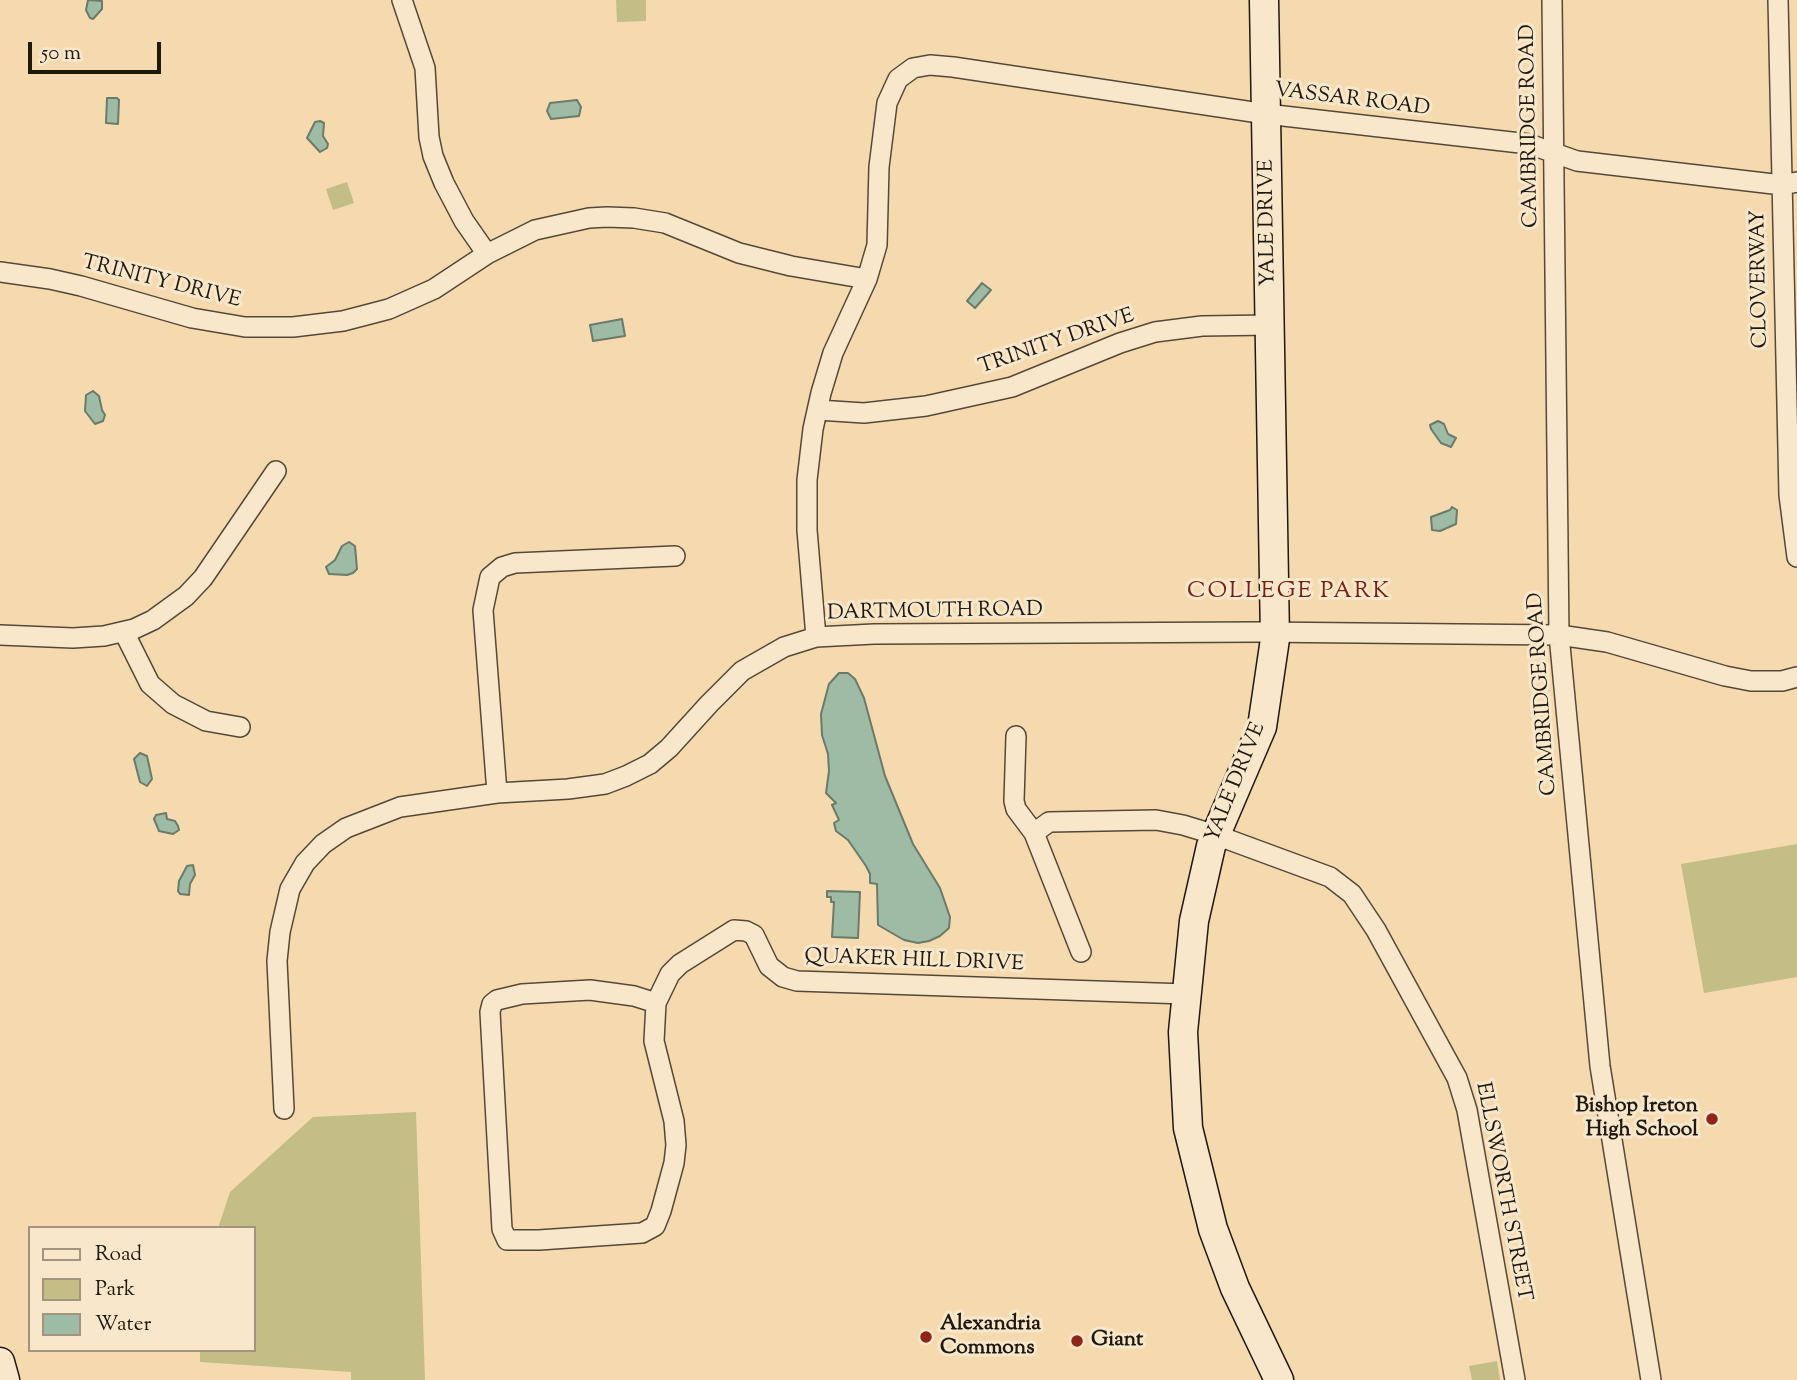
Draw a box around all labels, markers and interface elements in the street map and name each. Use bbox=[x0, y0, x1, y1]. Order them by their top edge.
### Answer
street label: CAMBRIDGE ROAD bbox=[1517, 24, 1545, 228]
scale bar bbox=[32, 28, 164, 72]
text: 50 m bbox=[41, 39, 81, 69]
street label: VASSAR ROAD bbox=[1273, 79, 1431, 123]
street label: YALE DRIVE bbox=[1255, 159, 1283, 287]
street label: CLOVERWAY bbox=[1747, 210, 1775, 348]
street label: TRINITY DRIVE bbox=[79, 251, 243, 315]
street label: TRINITY DRIVE bbox=[976, 305, 1138, 381]
district label: COLLEGE PARK bbox=[1188, 579, 1390, 607]
street label: CAMBRIDGE ROAD bbox=[1524, 592, 1564, 796]
street label: DARTMOUTH ROAD bbox=[827, 599, 1043, 627]
street label: YALE DRIVE bbox=[1202, 719, 1272, 847]
street label: QUAKER HILL DRIVE bbox=[804, 946, 1024, 978]
street label: ELLSWORTH STREET bbox=[1468, 1080, 1536, 1304]
place label: Bishop Ireton High School bbox=[1576, 1094, 1698, 1144]
marker: Bishop Ireton High School bbox=[1704, 1111, 1720, 1127]
legend bbox=[28, 1226, 256, 1352]
text: Road bbox=[95, 1240, 142, 1270]
text: Park bbox=[95, 1275, 135, 1305]
text: Water bbox=[95, 1310, 151, 1340]
place label: Alexandria Commons bbox=[940, 1312, 1041, 1362]
place label: Giant bbox=[1091, 1328, 1143, 1354]
marker: Alexandria Commons bbox=[918, 1329, 934, 1345]
marker: Giant bbox=[1069, 1333, 1085, 1349]

